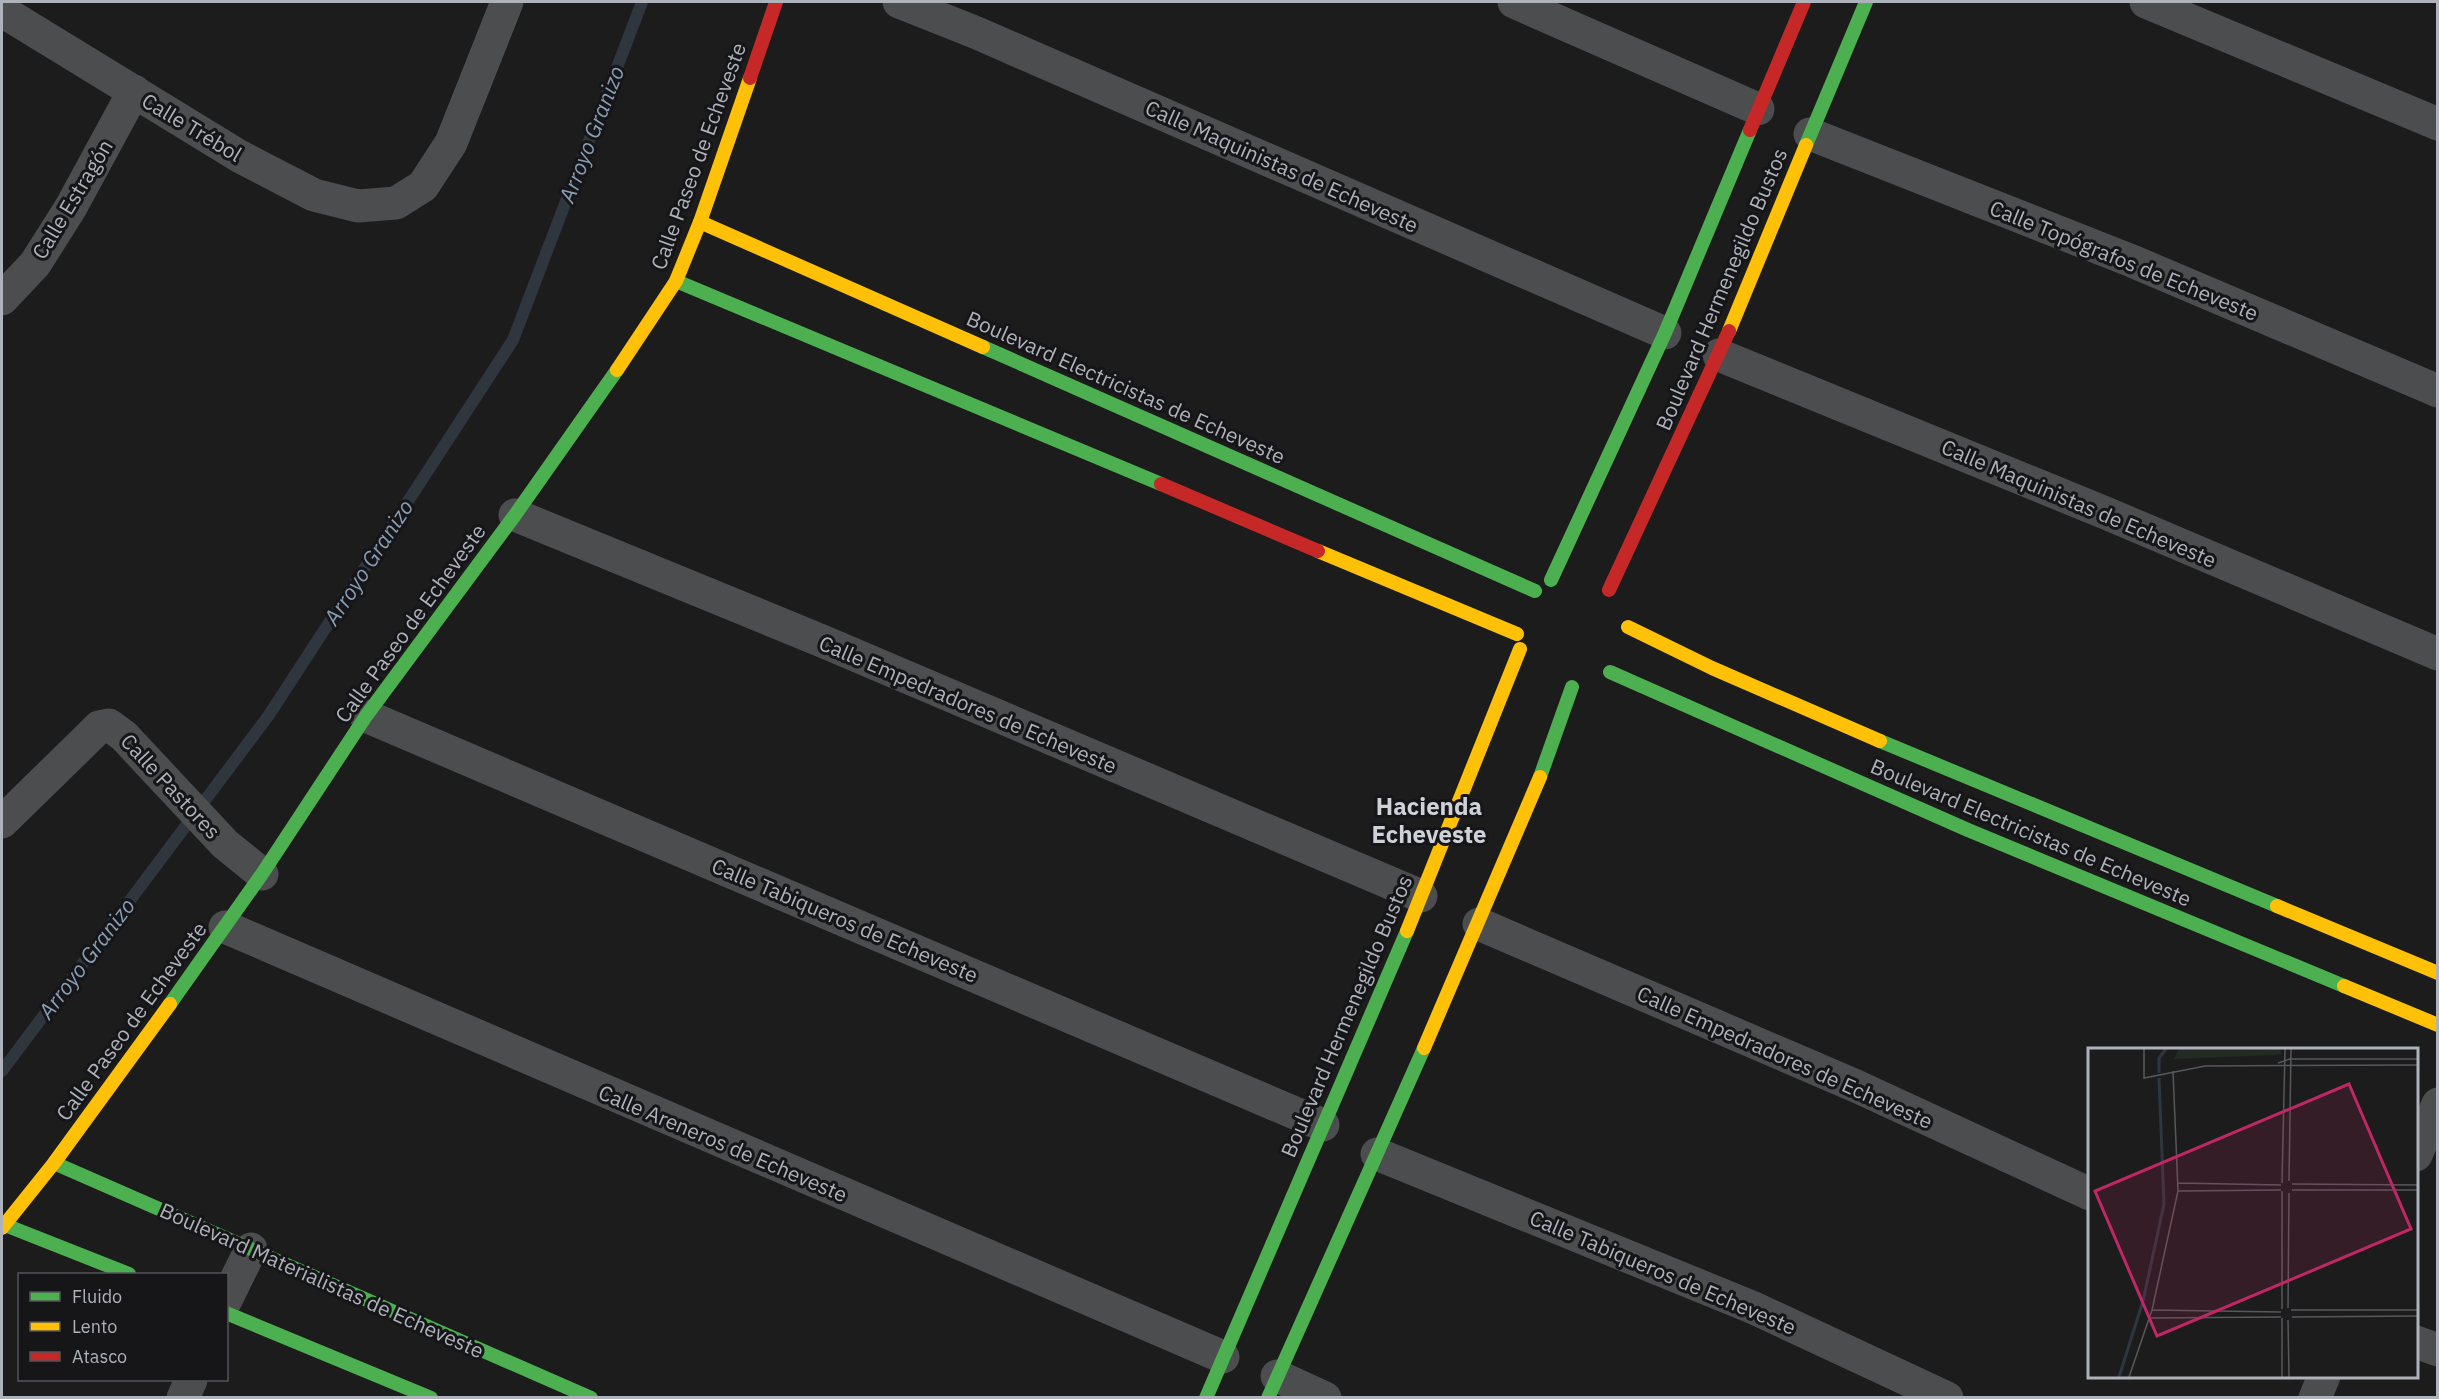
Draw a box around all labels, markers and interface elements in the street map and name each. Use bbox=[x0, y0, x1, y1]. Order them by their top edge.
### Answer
street label: Calle Paseo de Echeveste bbox=[644, 39, 752, 273]
water label: Arroyo Granizo bbox=[551, 61, 630, 207]
street label: Calle Trébol bbox=[137, 86, 247, 168]
street label: Calle Maquinistas de Echeveste bbox=[1141, 93, 1423, 239]
street label: Calle Estragón bbox=[25, 134, 119, 264]
street label: Boulevard Hermenegildo Bustos bbox=[1649, 144, 1793, 434]
street label: Calle Topógrafos de Echeveste bbox=[1986, 193, 2262, 327]
street label: Boulevard Electricistas de Echeveste bbox=[962, 304, 1290, 470]
street label: Calle Maquinistas de Echeveste bbox=[1937, 432, 2221, 574]
water label: Arroyo Granizo bbox=[316, 494, 419, 631]
street label: Calle Paseo de Echeveste bbox=[328, 518, 492, 728]
street label: Calle Empedradores de Echeveste bbox=[815, 628, 1121, 780]
street label: Calle Pastores bbox=[115, 727, 227, 845]
street label: Boulevard Electricistas de Echeveste bbox=[1866, 752, 2196, 912]
district label: Hacienda Echeveste bbox=[1372, 790, 1486, 850]
street label: Calle Tabiqueros de Echeveste bbox=[708, 851, 982, 989]
street label: Boulevard Hermenegildo Bustos bbox=[1274, 871, 1418, 1161]
water label: Arroyo Granizo bbox=[30, 892, 141, 1025]
street label: Calle Paseo de Echeveste bbox=[49, 916, 213, 1126]
street label: Calle Empedradores de Echeveste bbox=[1633, 979, 1937, 1135]
inset map bbox=[2088, 1048, 2418, 1378]
street label: Calle Areneros de Echeveste bbox=[594, 1078, 852, 1208]
street label: Boulevard Materialistas de Echeveste bbox=[156, 1196, 488, 1364]
street label: Calle Tabiqueros de Echeveste bbox=[1526, 1203, 1800, 1341]
legend bbox=[18, 1273, 228, 1381]
text: Fluido bbox=[72, 1285, 122, 1308]
text: Lento bbox=[72, 1315, 117, 1338]
text: Atasco bbox=[72, 1345, 127, 1368]

